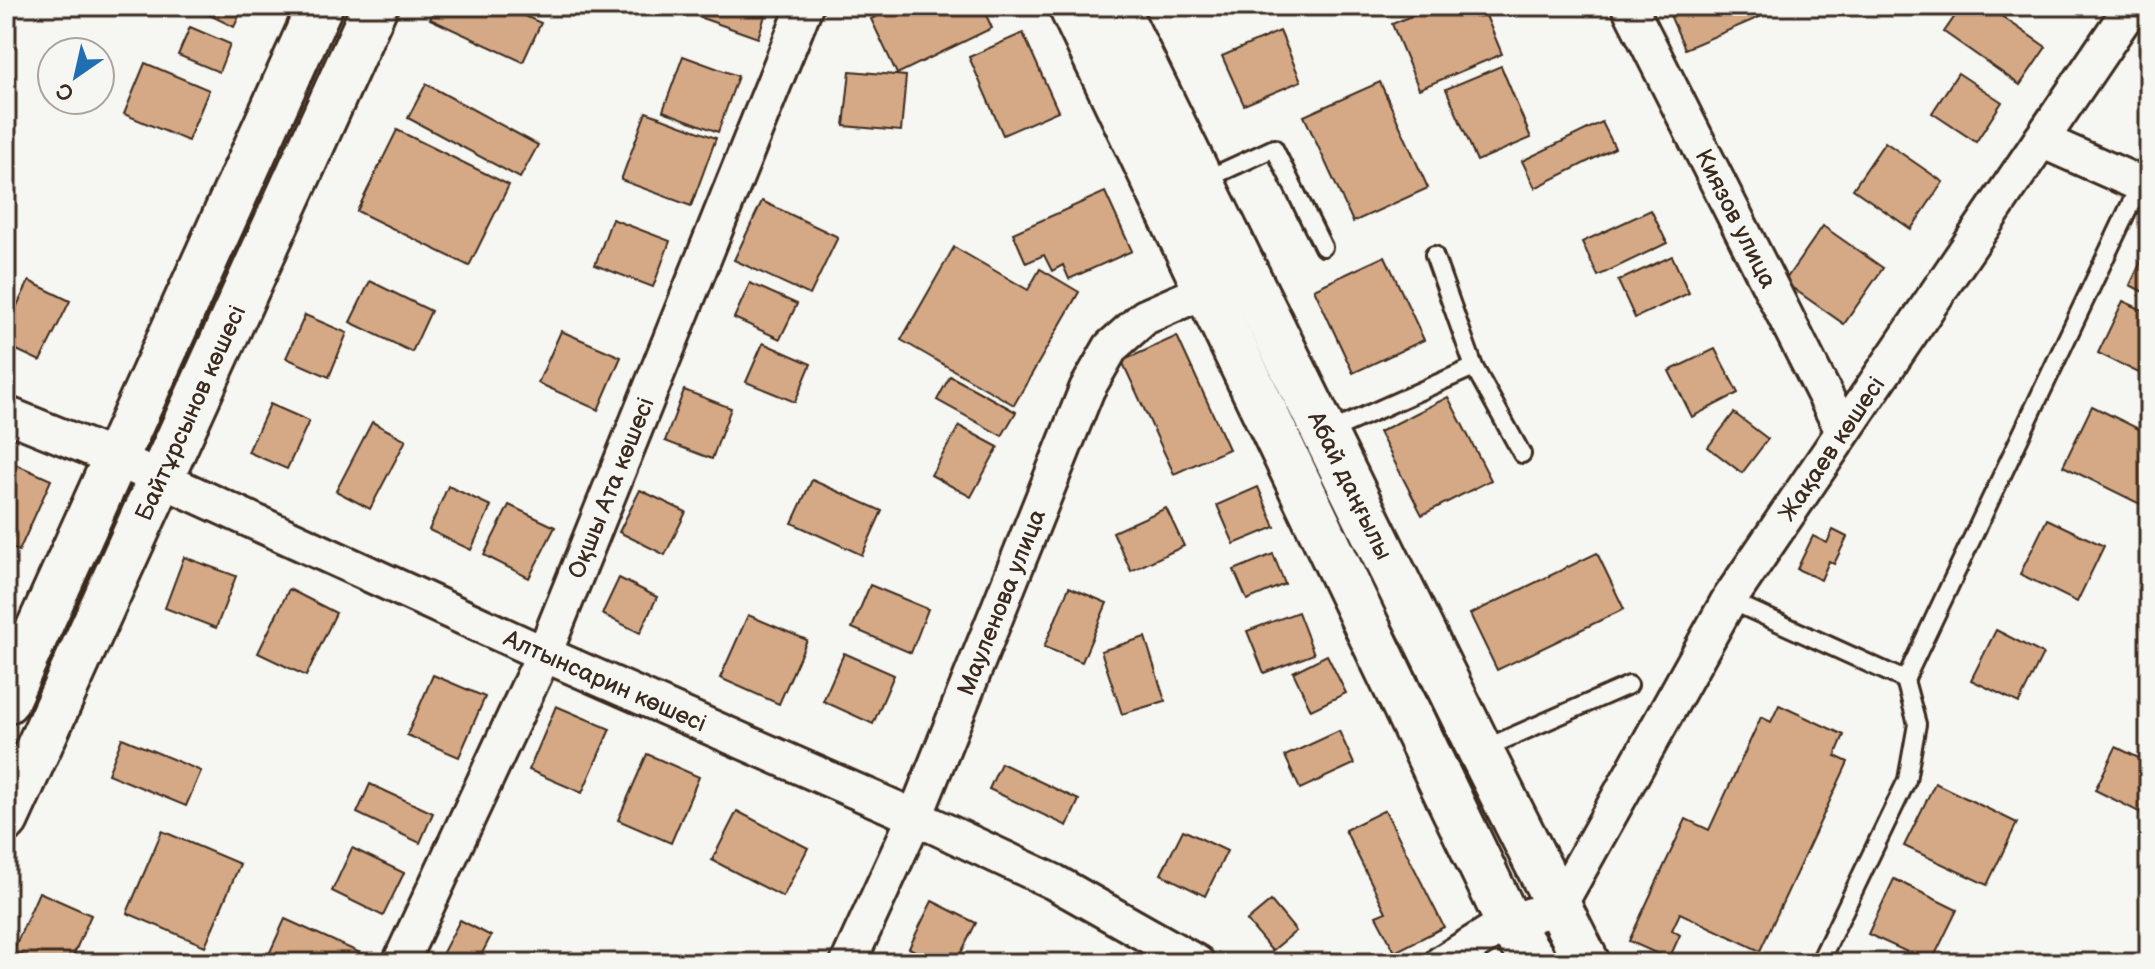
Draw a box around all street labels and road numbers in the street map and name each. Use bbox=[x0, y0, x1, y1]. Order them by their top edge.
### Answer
street label: Киязов улица bbox=[1689, 144, 1783, 293]
street label: Байтұрсынов көшесі bbox=[129, 301, 252, 525]
street label: Жақаев көшесі bbox=[1773, 371, 1891, 527]
street label: Оқшы Ата көшесі bbox=[562, 393, 661, 583]
street label: Абай даңғылы bbox=[1301, 406, 1398, 565]
street label: Мауленова улица bbox=[951, 505, 1052, 700]
street label: Алтынсарин көшесі bbox=[498, 623, 711, 739]

